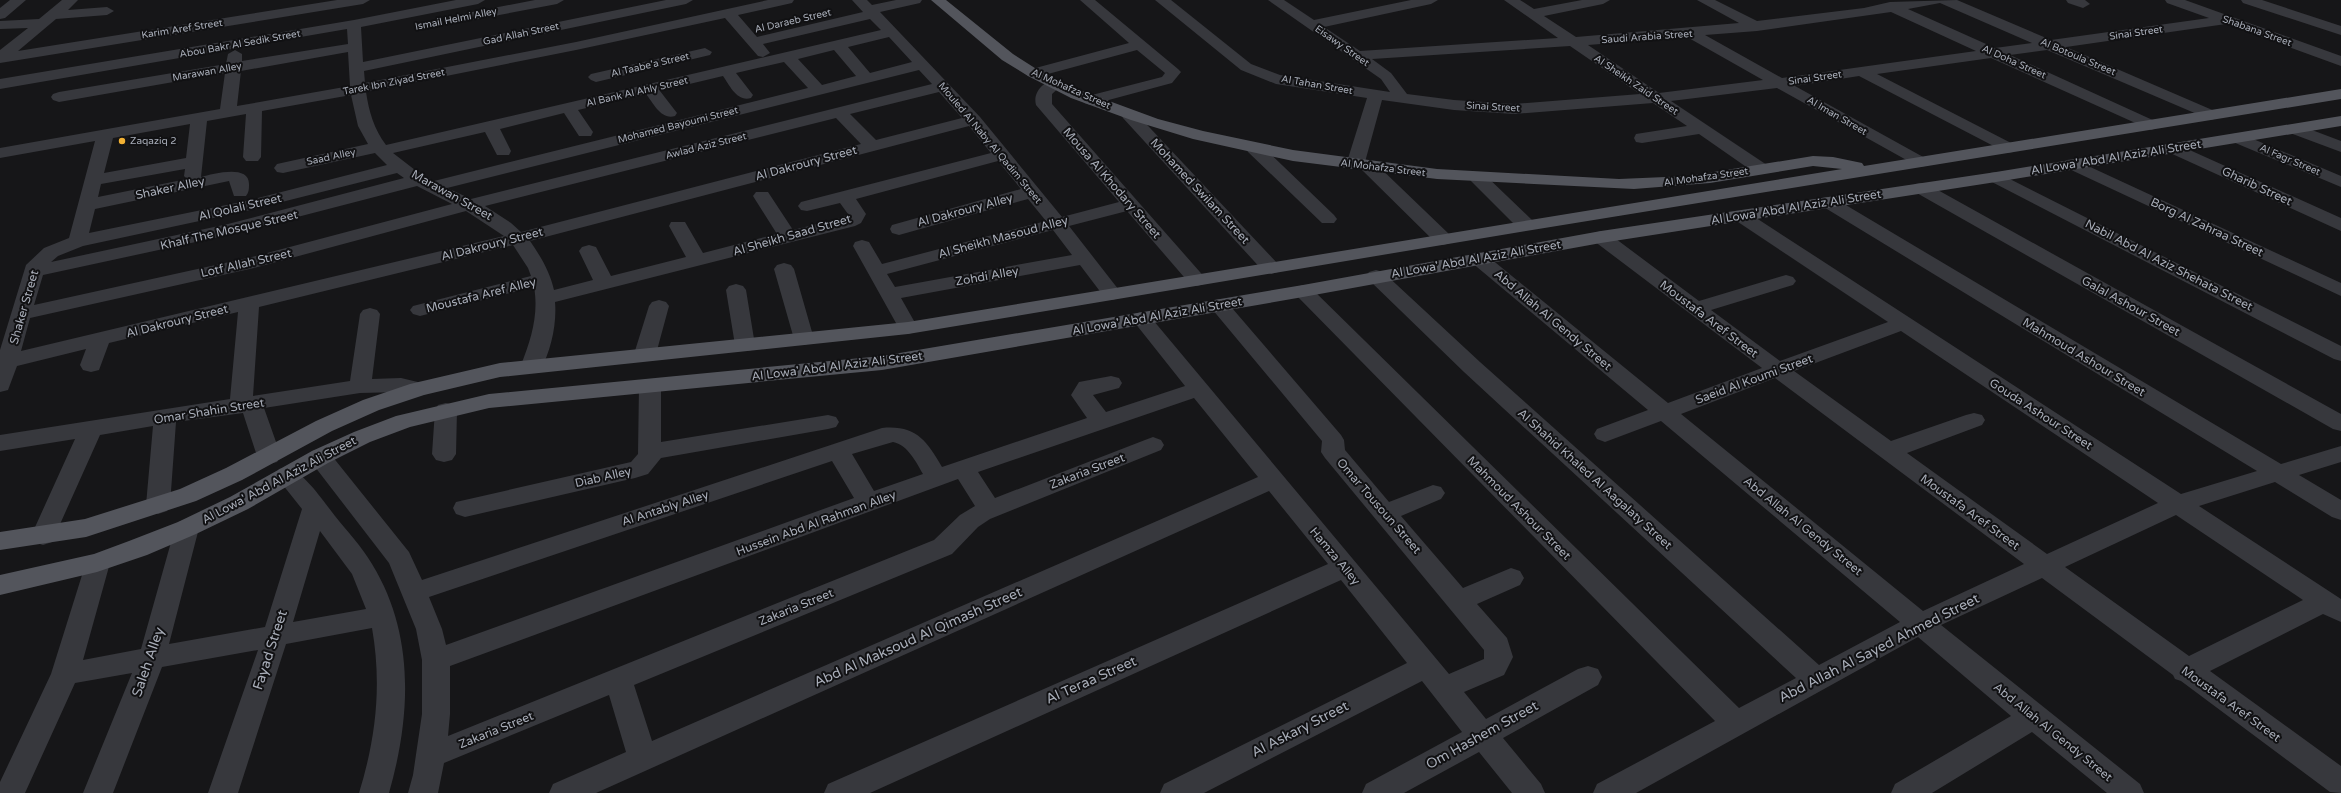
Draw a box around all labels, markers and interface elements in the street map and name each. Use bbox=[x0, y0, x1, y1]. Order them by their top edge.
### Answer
street label: Ismail Helmi Alley bbox=[414, 5, 499, 33]
street label: Al Daraeb Street bbox=[754, 6, 833, 36]
street label: Shabana Street bbox=[2221, 13, 2293, 49]
street label: Karim Aref Street bbox=[140, 17, 224, 41]
street label: Gad Allah Street bbox=[482, 20, 560, 48]
street label: Eisawy Street bbox=[1312, 23, 1372, 69]
street label: Sinai Street bbox=[2108, 23, 2164, 43]
street label: Abou Bakr Al Sedik Street bbox=[179, 27, 302, 61]
street label: Saudi Arabia Street bbox=[1601, 28, 1693, 46]
street label: Al Botoula Street bbox=[2039, 36, 2118, 78]
street label: Al Doha Street bbox=[1980, 43, 2048, 82]
street label: Al Taabe'a Street bbox=[610, 50, 691, 80]
street label: Al Sheikh Zaid Street bbox=[1592, 52, 1681, 118]
street label: Marawan Alley bbox=[171, 60, 243, 84]
street label: Tarek Ibn Ziyad Street bbox=[342, 66, 446, 98]
street label: Al Mohafza Street bbox=[1030, 66, 1113, 112]
street label: Sinai Street bbox=[1787, 68, 1843, 88]
street label: Al Tahan Street bbox=[1280, 73, 1354, 97]
street label: Al Bank Al Ahly Street bbox=[585, 74, 689, 110]
street label: Mouled Al Naby Al Qadim Street bbox=[936, 80, 1044, 206]
street label: Al Iman Street bbox=[1805, 94, 1869, 138]
street label: Sinai Street bbox=[1466, 100, 1520, 114]
street label: Mohamed Bayoumi Street bbox=[616, 104, 740, 146]
street label: Mousa Al Khodary Street bbox=[1060, 125, 1164, 242]
street label: Awlad Aziz Street bbox=[664, 130, 748, 162]
place label: Zaqaziq 2 bbox=[130, 135, 177, 147]
street label: Mohamed Swilam Street bbox=[1148, 135, 1253, 247]
marker: Zaqaziq 2 bbox=[117, 136, 127, 146]
street label: Al Lowa' Abd Al Aziz Ali Street bbox=[2030, 137, 2203, 177]
street label: Al Fagr Street bbox=[2258, 142, 2322, 178]
street label: Al Dakroury Street bbox=[754, 143, 859, 183]
street label: Saad Alley bbox=[305, 146, 357, 168]
street label: Al Mohafza Street bbox=[1340, 157, 1426, 179]
street label: Gharib Street bbox=[2220, 164, 2295, 209]
street label: Al Mohafza Street bbox=[1663, 165, 1749, 189]
street label: Marawan Street bbox=[409, 167, 495, 223]
street label: Shaker Alley bbox=[134, 174, 206, 202]
street label: Al Lowa' Abd Al Aziz Ali Street bbox=[1710, 187, 1883, 227]
street label: Al Dakroury Alley bbox=[916, 190, 1015, 229]
street label: Al Qolali Street bbox=[197, 191, 283, 223]
street label: Borg Al Zahraa Street bbox=[2148, 195, 2266, 259]
street label: Khalf The Mosque Street bbox=[159, 207, 300, 253]
street label: Al Sheikh Saad Street bbox=[731, 211, 853, 259]
street label: Al Sheikh Masoud Alley bbox=[937, 213, 1070, 261]
street label: Nabil Abd Al Aziz Shehata Street bbox=[2083, 216, 2256, 314]
street label: Al Dakroury Street bbox=[440, 224, 545, 263]
street label: Al Lowa' Abd Al Aziz Ali Street bbox=[1390, 237, 1563, 281]
street label: Lotf Allah Street bbox=[199, 246, 293, 280]
street label: Zohdi Alley bbox=[954, 263, 1020, 288]
street label: Abd Allah Al Gendy Street bbox=[1492, 267, 1615, 373]
street label: Shaker Street bbox=[7, 268, 41, 346]
street label: Galal Ashour Street bbox=[2079, 273, 2183, 339]
street label: Moustafa Aref Alley bbox=[424, 274, 538, 315]
street label: Moustafa Aref Street bbox=[1657, 278, 1761, 361]
street label: Al Lowa' Abd Al Aziz Ali Street bbox=[1071, 294, 1244, 338]
street label: Al Dakroury Street bbox=[125, 301, 230, 340]
street label: Mahmoud Ashour Street bbox=[2020, 315, 2148, 399]
street label: Al Lowa' Abd Al Aziz Ali Street bbox=[751, 348, 924, 383]
street label: Saeid Al Koumi Street bbox=[1693, 351, 1815, 407]
street label: Gouda Ashour Street bbox=[1987, 376, 2095, 453]
street label: Omar Shahin Street bbox=[153, 395, 266, 427]
street label: Al Shahid Khaled Al Aagalaty Street bbox=[1515, 406, 1675, 552]
street label: Al Lowa' Abd Al Aziz Ali Street bbox=[200, 433, 359, 527]
street label: Zakaria Street bbox=[1047, 450, 1127, 492]
street label: Mahmoud Ashour Street bbox=[1464, 453, 1574, 563]
street label: Omar Tousoun Street bbox=[1334, 456, 1424, 557]
street label: Diab Alley bbox=[573, 464, 633, 490]
street label: Moustafa Aref Street bbox=[1918, 471, 2023, 553]
street label: Abd Allah Al Gendy Street bbox=[1741, 474, 1866, 579]
street label: Al Antably Alley bbox=[620, 487, 711, 529]
street label: Hussein Abd Al Rahman Alley bbox=[734, 487, 898, 558]
street label: Hamza Alley bbox=[1307, 524, 1363, 588]
street label: Abd Al Maksoud Al Qimash Street bbox=[811, 583, 1025, 691]
street label: Zakaria Street bbox=[757, 585, 836, 628]
street label: Abd Allah Al Sayed Ahmed Street bbox=[1776, 590, 1983, 706]
street label: Fayad Street bbox=[249, 607, 291, 692]
street label: Saleh Alley bbox=[128, 624, 168, 699]
street label: Al Teraa Street bbox=[1043, 652, 1140, 708]
street label: Moustafa Aref Street bbox=[2179, 663, 2284, 745]
street label: Abd Allah Al Gendy Street bbox=[1991, 680, 2116, 785]
street label: Al Askary Street bbox=[1249, 697, 1352, 761]
street label: Om Hashem Street bbox=[1423, 697, 1542, 773]
street label: Zakaria Street bbox=[457, 708, 536, 751]

